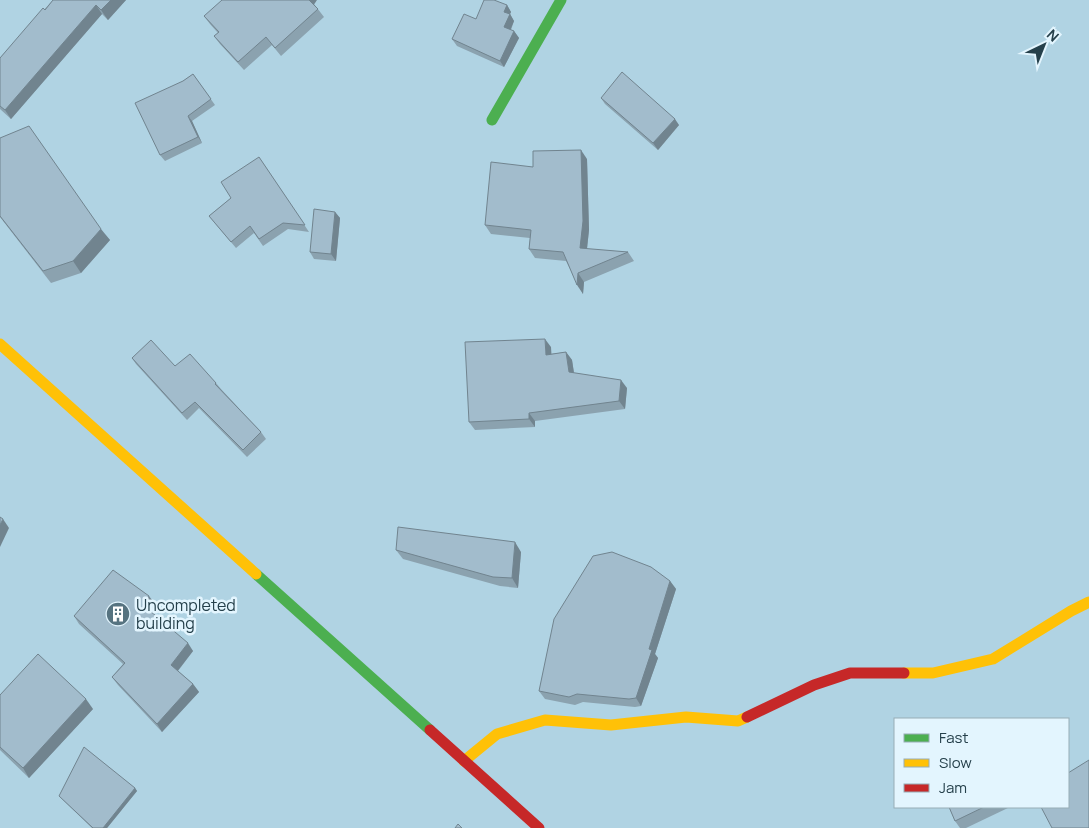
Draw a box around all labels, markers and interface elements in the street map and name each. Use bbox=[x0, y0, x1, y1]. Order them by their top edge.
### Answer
north arrow bbox=[1019, 20, 1069, 70]
text: N bbox=[1043, 25, 1063, 46]
place label: Uncompleted building bbox=[136, 594, 236, 634]
building icon: Uncompleted building bbox=[105, 601, 131, 627]
legend bbox=[894, 718, 1069, 808]
text: Fast bbox=[939, 727, 968, 748]
text: Slow bbox=[939, 752, 972, 773]
text: Jam bbox=[939, 777, 967, 798]

